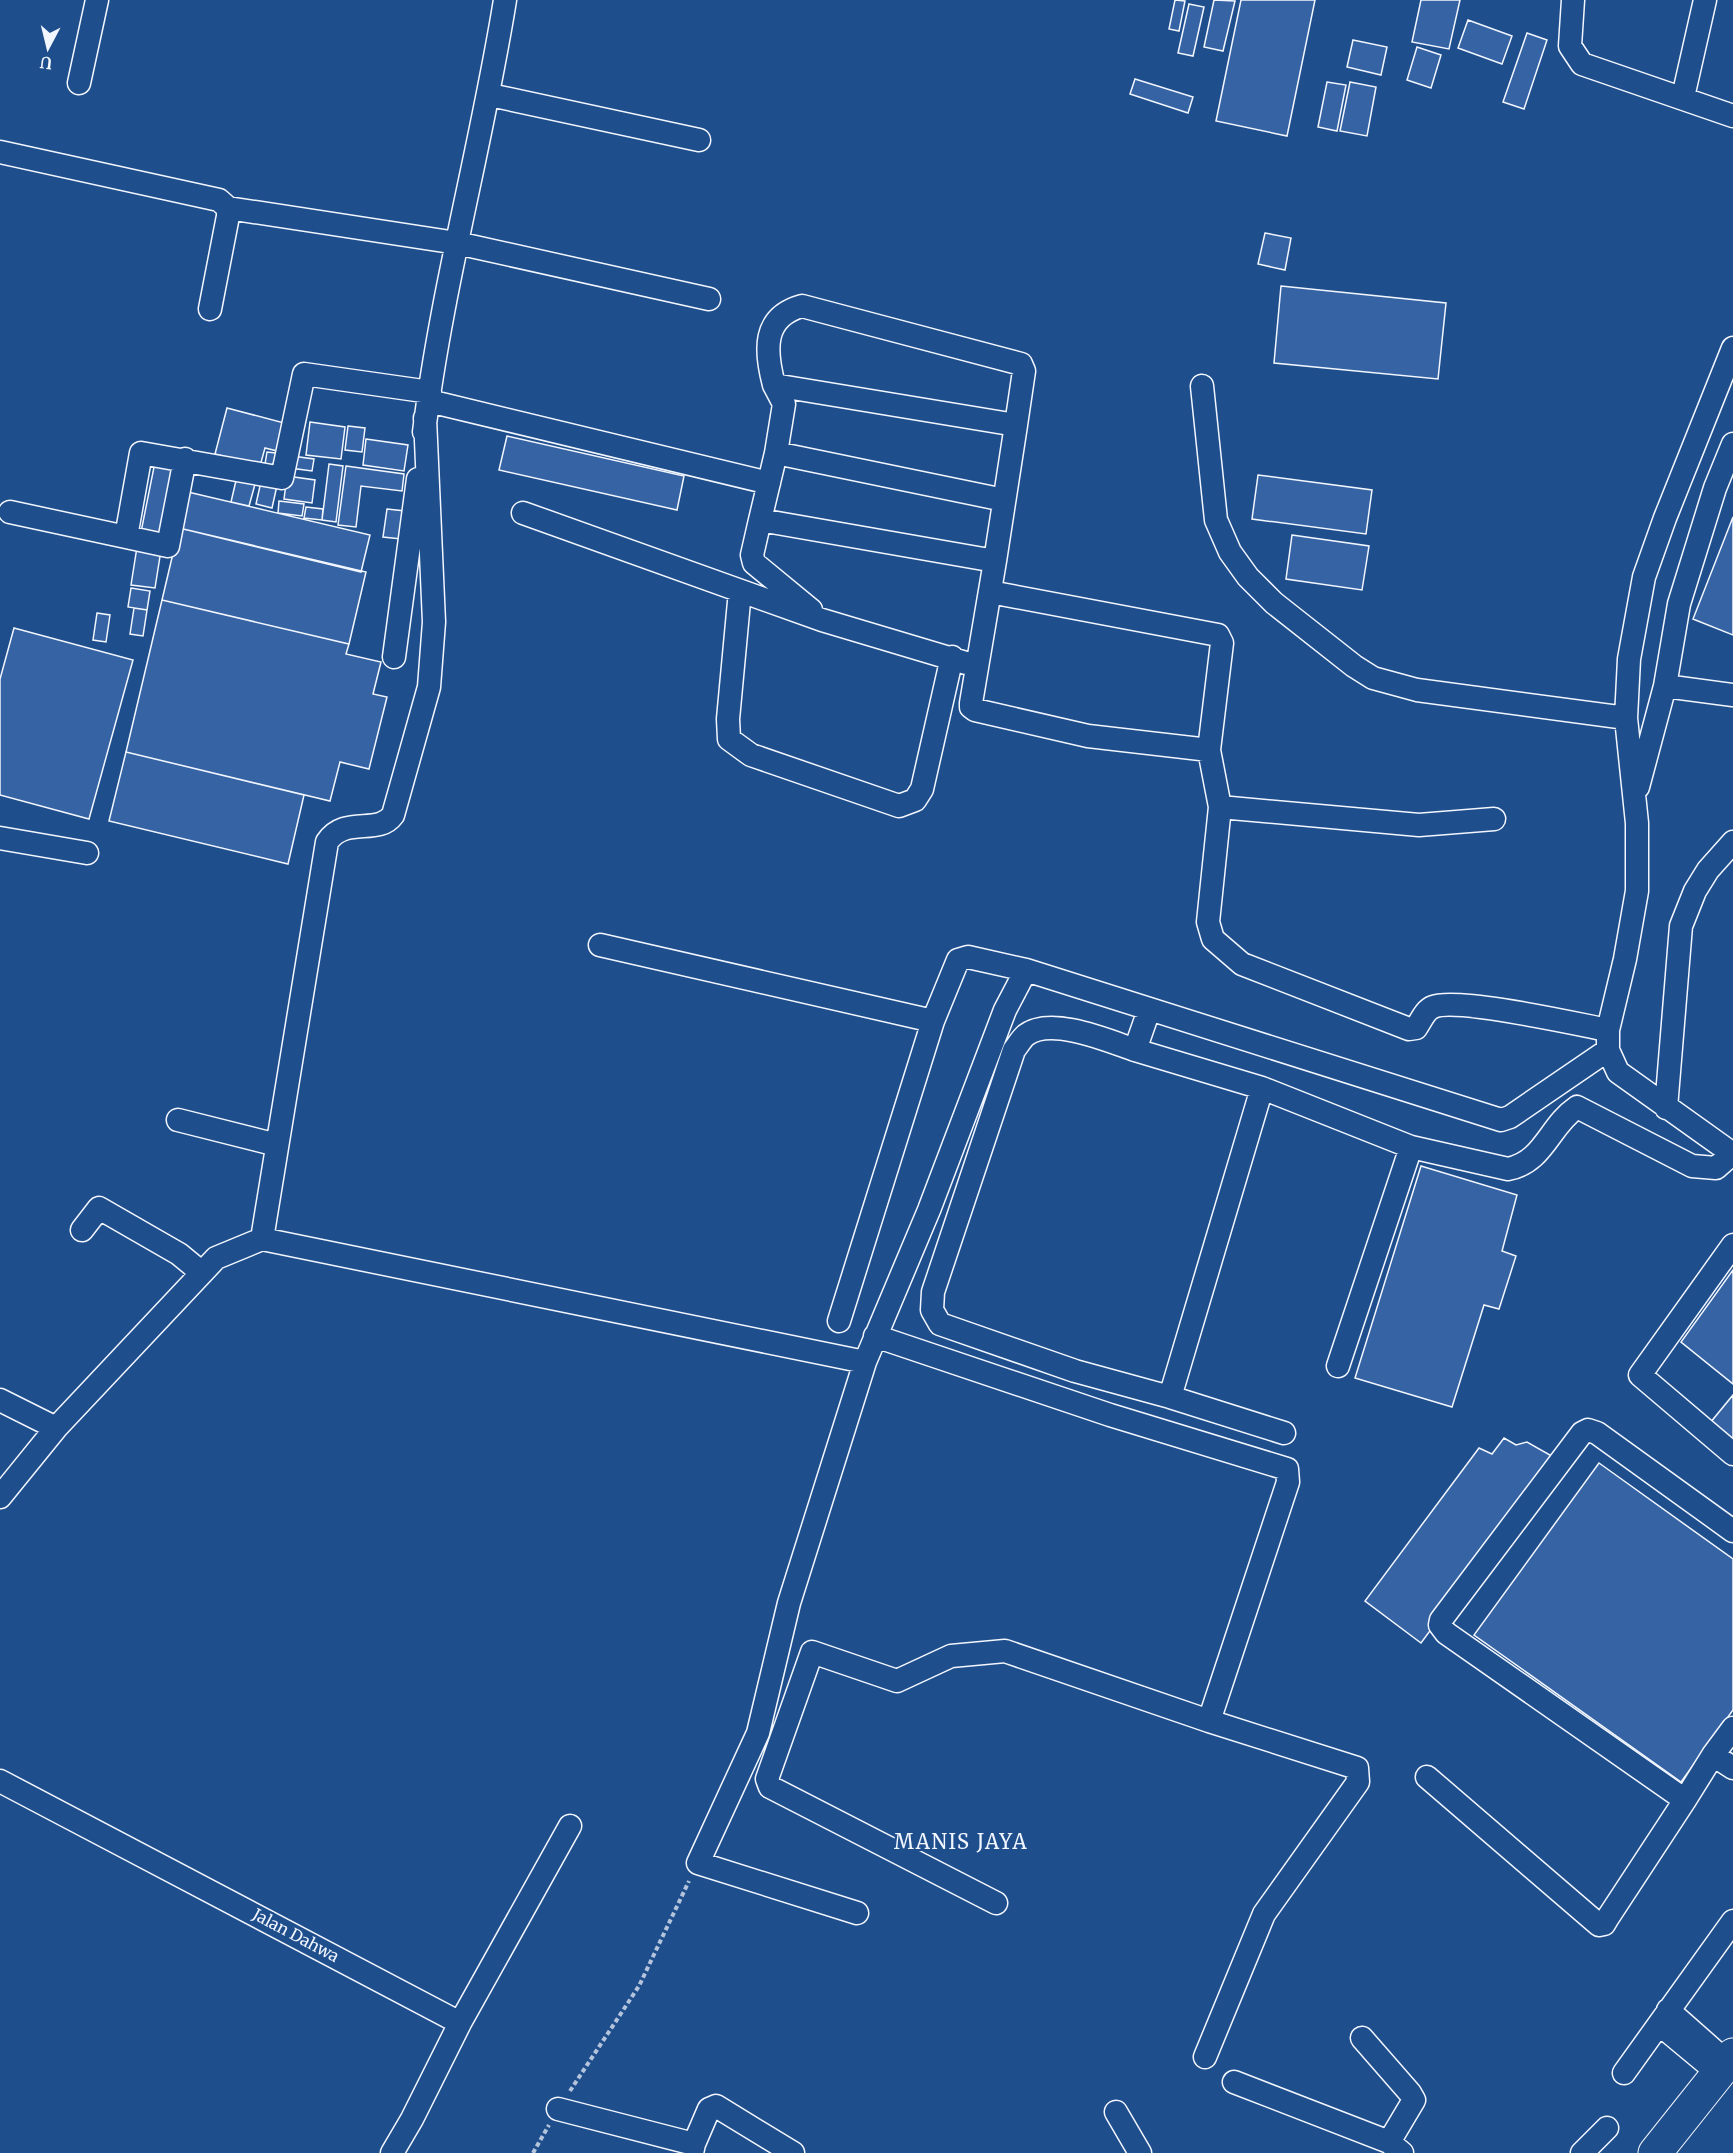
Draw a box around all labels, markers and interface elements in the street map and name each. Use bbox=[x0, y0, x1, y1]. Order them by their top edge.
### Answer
north arrow bbox=[18, 18, 78, 78]
text: U bbox=[39, 52, 53, 74]
district label: MANIS JAYA bbox=[894, 1829, 1028, 1854]
street label: Jalan Dahwa bbox=[248, 1903, 343, 1966]

